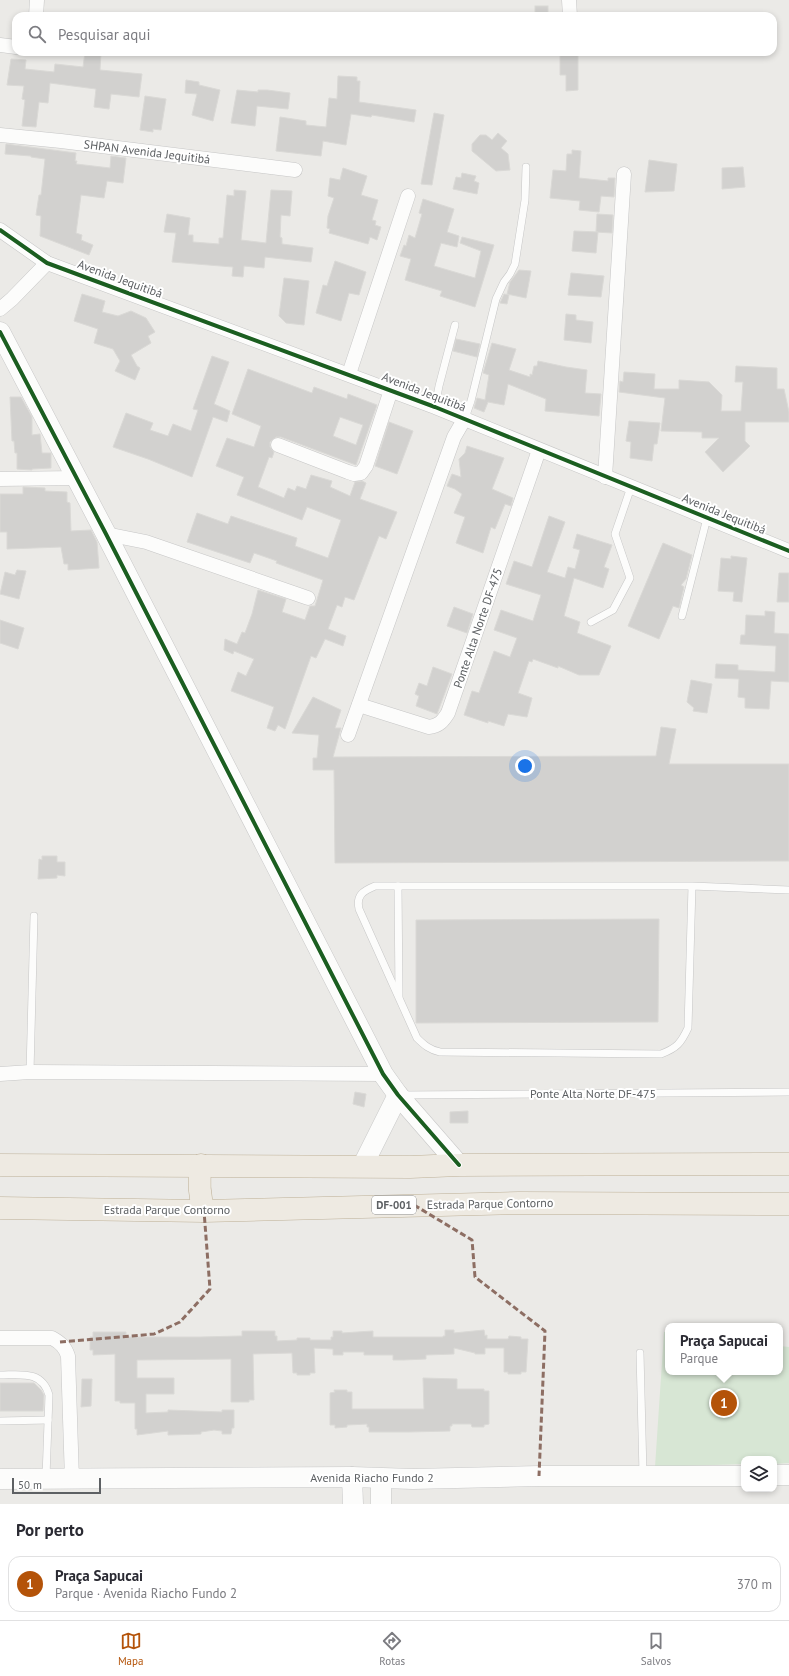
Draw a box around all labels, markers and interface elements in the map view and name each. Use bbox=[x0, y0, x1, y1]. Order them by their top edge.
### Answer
search box bbox=[12, 12, 777, 56]
icon: search bbox=[26, 23, 48, 45]
text: Pesquisar aqui bbox=[58, 25, 150, 44]
street label: SHPAN Avenida Jequitibá bbox=[83, 136, 211, 167]
street label: Avenida Jequitibá bbox=[76, 256, 165, 301]
street label: Avenida Jequitibá bbox=[380, 369, 468, 415]
street label: Avenida Jequitibá bbox=[680, 490, 768, 537]
street label: Ponte Alta Norte DF-475 bbox=[450, 566, 505, 690]
your location bbox=[515, 756, 535, 776]
street label: Ponte Alta Norte DF-475 bbox=[530, 1086, 656, 1101]
street label: Estrada Parque Contorno bbox=[427, 1195, 553, 1212]
road number: DF-001 bbox=[372, 1196, 416, 1214]
street label: Estrada Parque Contorno bbox=[104, 1202, 230, 1217]
popup bbox=[665, 1323, 783, 1375]
text: Praça Sapucai bbox=[680, 1331, 768, 1350]
text: Parque bbox=[680, 1350, 718, 1367]
pin: 1 bbox=[711, 1388, 737, 1418]
map controls bbox=[741, 1456, 777, 1492]
button: layers bbox=[741, 1456, 777, 1492]
street label: Avenida Riacho Fundo 2 bbox=[310, 1470, 434, 1485]
scale bar bbox=[12, 1476, 101, 1495]
text: 50 m bbox=[18, 1478, 42, 1492]
text: Por perto bbox=[16, 1519, 84, 1541]
text: Praça Sapucai bbox=[55, 1566, 143, 1585]
text: 1 bbox=[26, 1576, 34, 1593]
text: 370 m bbox=[737, 1576, 772, 1593]
text: Parque · Avenida Riacho Fundo 2 bbox=[55, 1585, 237, 1602]
tab: Mapa bbox=[118, 1630, 143, 1668]
tab: Rotas bbox=[379, 1630, 405, 1668]
tab: Salvos bbox=[641, 1630, 671, 1668]

